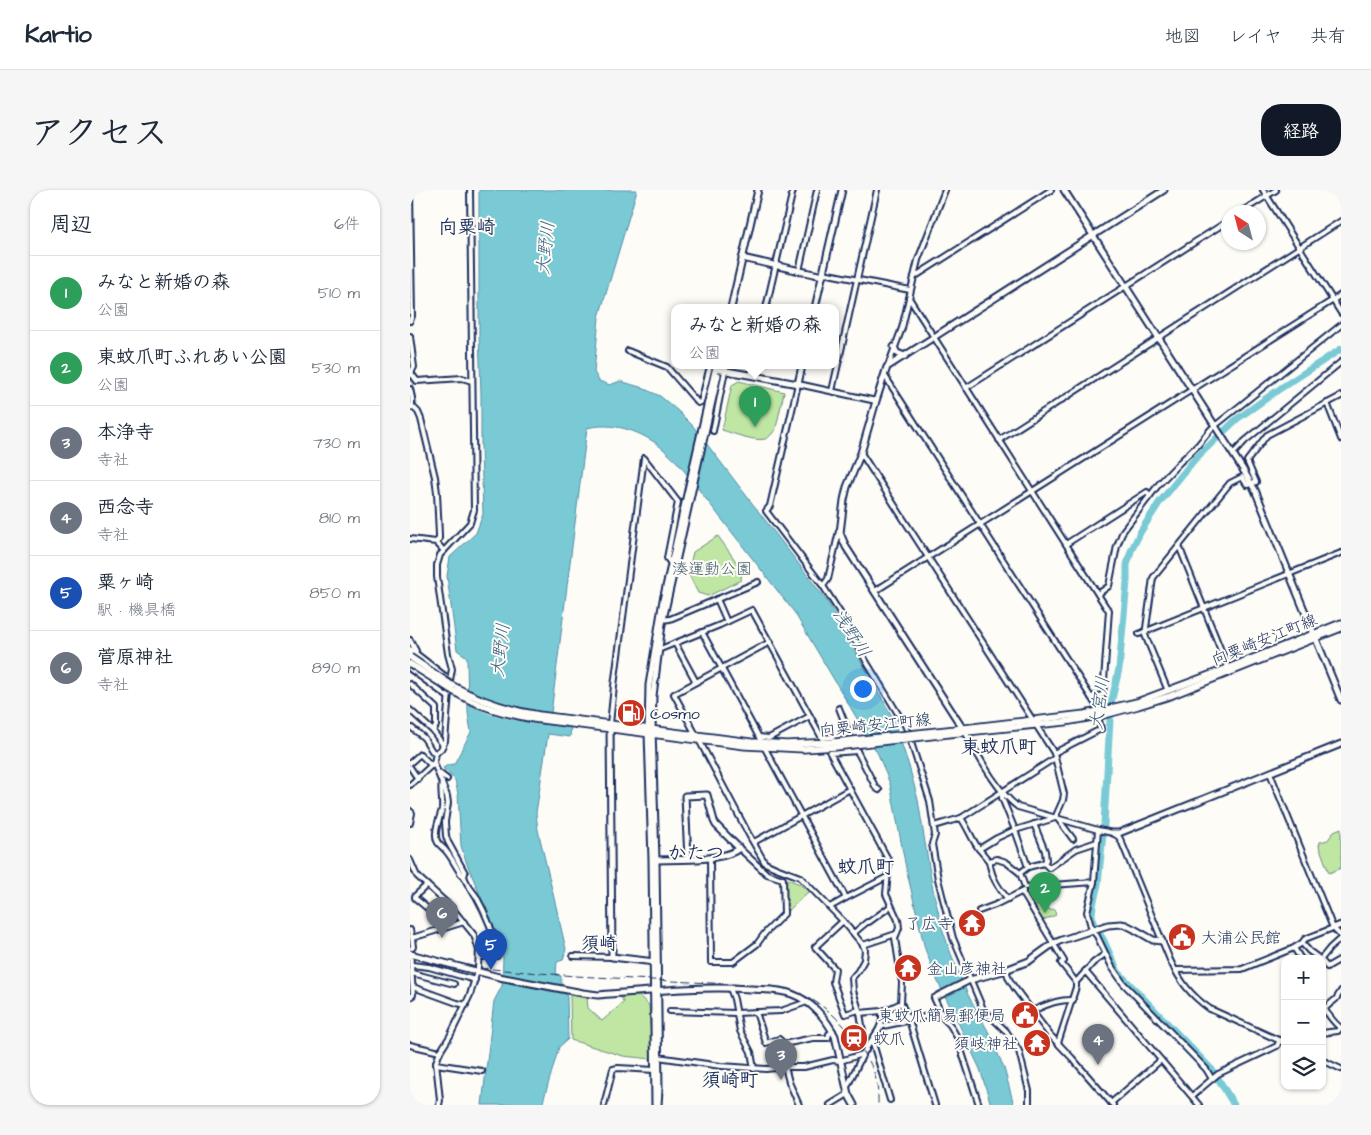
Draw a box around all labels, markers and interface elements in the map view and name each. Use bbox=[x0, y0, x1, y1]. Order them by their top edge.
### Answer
text: Kartio bbox=[25, 18, 92, 52]
text: 地図 bbox=[1165, 24, 1201, 49]
text: レイヤ bbox=[1229, 24, 1282, 49]
text: 共有 bbox=[1310, 24, 1346, 49]
button: 経路 bbox=[1261, 104, 1341, 156]
text: アクセス bbox=[30, 109, 168, 158]
north arrow bbox=[1221, 205, 1266, 250]
text: 周辺 bbox=[50, 210, 92, 239]
text: 6件 bbox=[334, 213, 360, 235]
district label: 向粟崎 bbox=[438, 214, 496, 241]
water label: 大野川 bbox=[530, 220, 561, 276]
text: みなと新婚の森 bbox=[97, 269, 230, 296]
text: 1 bbox=[65, 282, 67, 304]
text: 510 m bbox=[318, 282, 360, 304]
text: 公園 bbox=[97, 299, 129, 321]
popup bbox=[671, 304, 839, 369]
text: みなと新婚の森 bbox=[688, 312, 822, 339]
text: 公園 bbox=[688, 342, 721, 364]
text: 東蚊爪町ふれあい公園 bbox=[97, 344, 287, 371]
text: 2 bbox=[61, 357, 71, 379]
text: 530 m bbox=[312, 357, 360, 379]
text: 公園 bbox=[97, 374, 129, 396]
pin: 1 bbox=[739, 386, 771, 427]
text: 本浄寺 bbox=[97, 419, 154, 446]
text: 3 bbox=[62, 432, 70, 454]
text: 730 m bbox=[313, 432, 360, 454]
text: 寺社 bbox=[97, 449, 129, 471]
text: 西念寺 bbox=[97, 494, 154, 521]
text: 4 bbox=[61, 507, 71, 529]
text: 810 m bbox=[319, 507, 360, 529]
text: 寺社 bbox=[97, 524, 129, 546]
park label: 湊運動公園 bbox=[672, 558, 752, 580]
text: 粟ヶ崎 bbox=[97, 569, 154, 596]
text: 5 bbox=[60, 582, 72, 604]
text: 850 m bbox=[309, 582, 360, 604]
text: 駅 · 機具橋 bbox=[97, 599, 176, 621]
water label: 浅野川 bbox=[826, 604, 877, 663]
street label: 向粟崎安江町線 bbox=[1208, 609, 1320, 671]
water label: 大野川 bbox=[485, 622, 516, 678]
text: 菅原神社 bbox=[97, 644, 173, 671]
text: 6 bbox=[61, 657, 71, 679]
text: 890 m bbox=[312, 657, 360, 679]
text: 寺社 bbox=[97, 674, 129, 696]
water label: 大宮川 bbox=[1083, 675, 1116, 732]
your location bbox=[850, 676, 876, 702]
fuel station icon: Cosmo bbox=[616, 698, 646, 728]
place label: Cosmo bbox=[650, 703, 700, 725]
street label: 向粟崎安江町線 bbox=[818, 708, 932, 742]
district label: 東蚊爪町 bbox=[961, 734, 1037, 761]
district label: かたつ bbox=[667, 840, 725, 867]
district label: 蚊爪町 bbox=[837, 854, 895, 881]
pin: 2 bbox=[1029, 872, 1061, 913]
pin: 6 bbox=[426, 897, 458, 938]
temple icon: 了広寺 bbox=[957, 908, 987, 938]
place label: 了広寺 bbox=[905, 913, 953, 935]
public building icon: 大浦公民館 bbox=[1167, 922, 1197, 952]
place label: 大浦公民館 bbox=[1201, 927, 1281, 949]
pin: 5 bbox=[475, 929, 507, 970]
district label: 須崎 bbox=[581, 931, 617, 956]
temple icon: 金山彦神社 bbox=[893, 953, 923, 983]
map controls bbox=[1281, 955, 1326, 1090]
button: + bbox=[1281, 955, 1326, 1000]
place label: 金山彦神社 bbox=[927, 958, 1007, 980]
public building icon: 東蚊爪簡易郵便局 bbox=[1010, 1000, 1040, 1030]
button: − bbox=[1281, 1000, 1326, 1045]
place label: 東蚊爪簡易郵便局 bbox=[878, 1005, 1006, 1027]
station icon: 蚊爪 bbox=[839, 1023, 869, 1053]
pin: 4 bbox=[1082, 1024, 1114, 1065]
place label: 蚊爪 bbox=[873, 1028, 905, 1050]
temple icon: 須岐神社 bbox=[1022, 1028, 1052, 1058]
place label: 須岐神社 bbox=[954, 1033, 1018, 1055]
pin: 3 bbox=[765, 1039, 797, 1080]
button: layers bbox=[1281, 1045, 1326, 1090]
district label: 須崎町 bbox=[701, 1067, 759, 1094]

